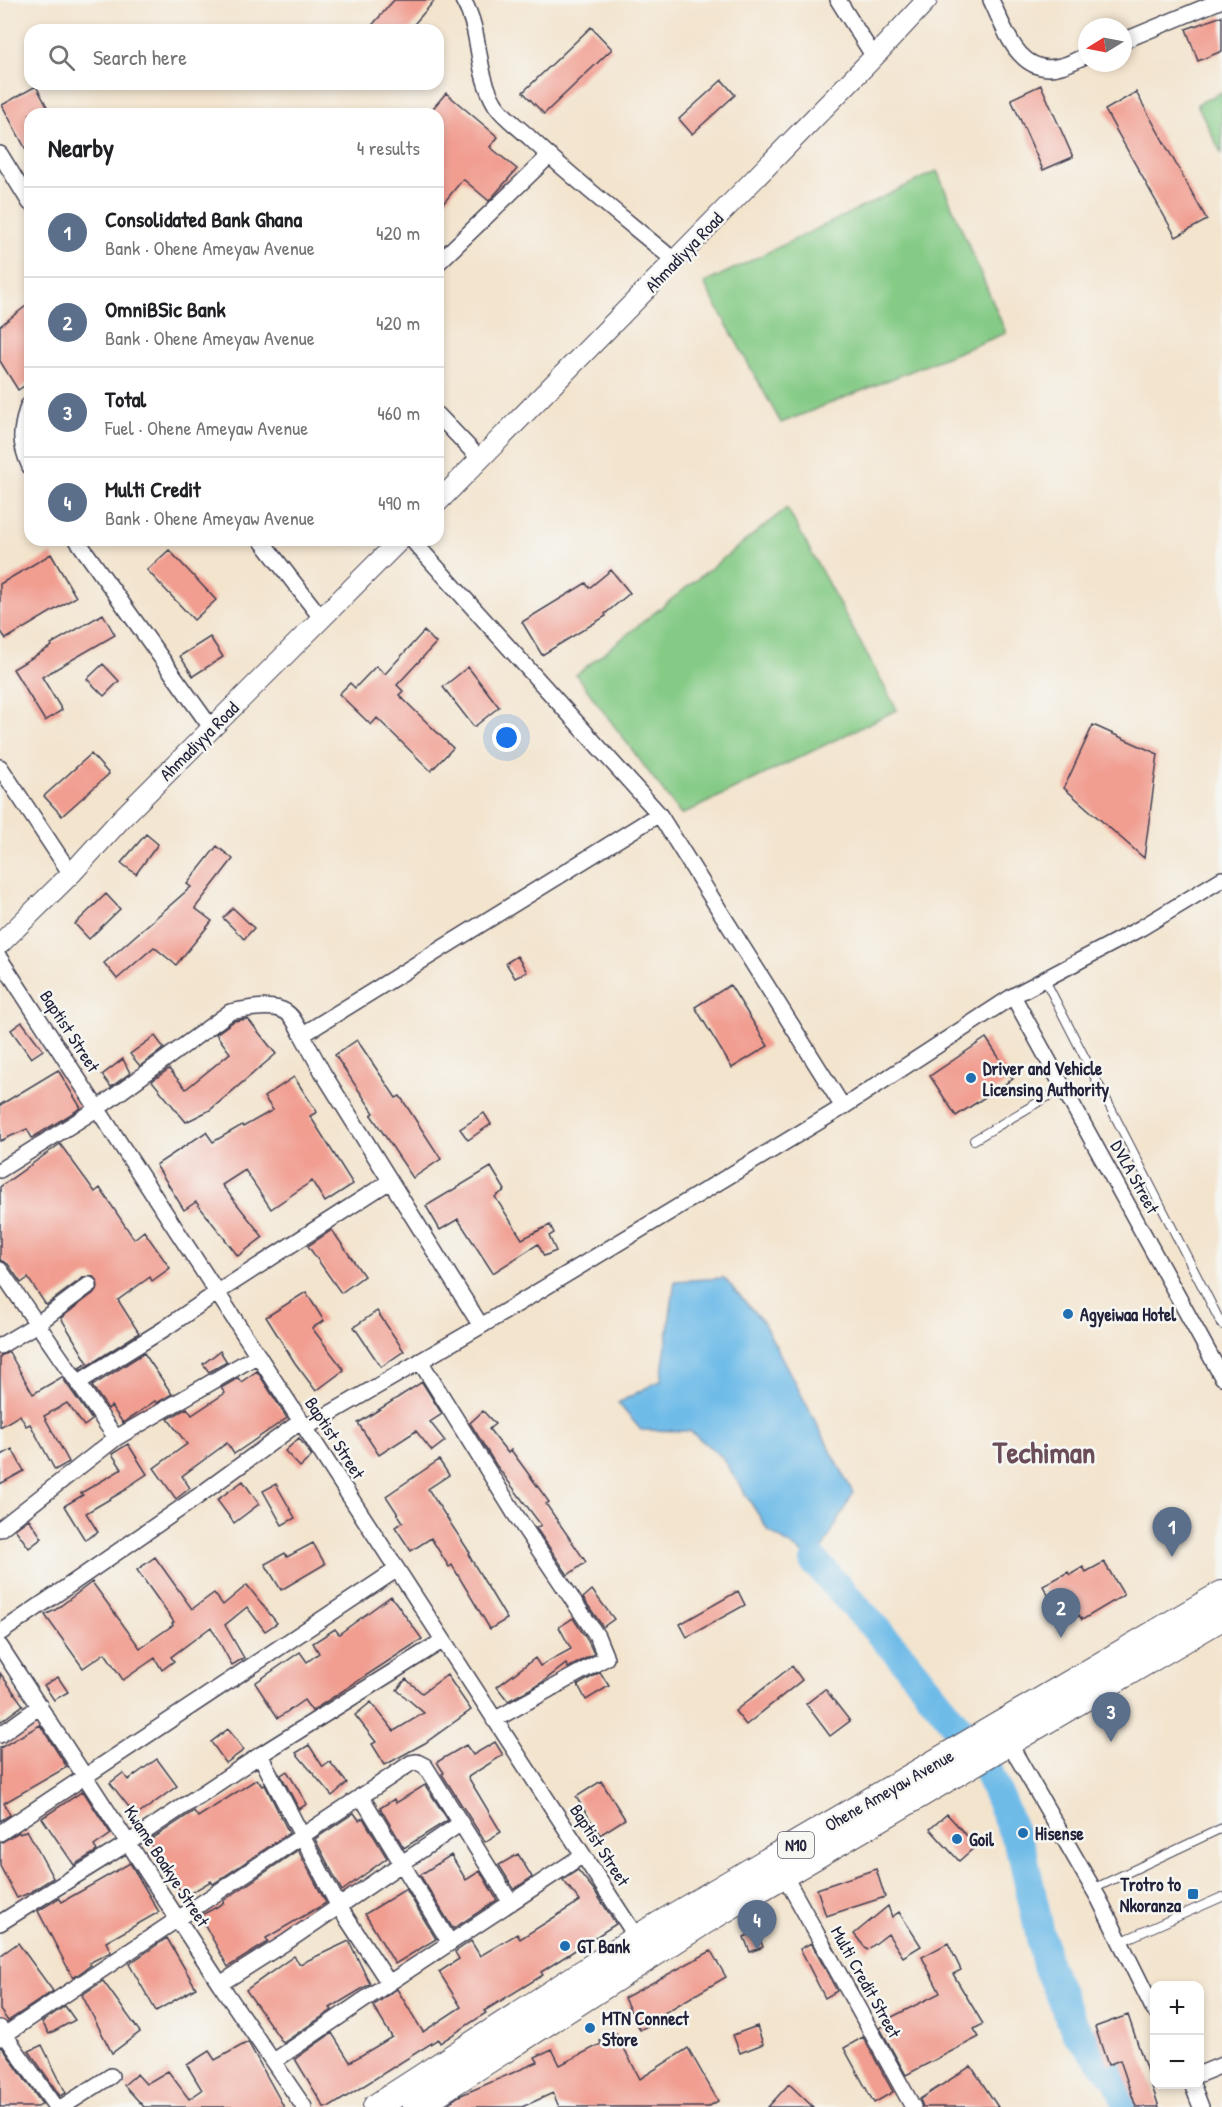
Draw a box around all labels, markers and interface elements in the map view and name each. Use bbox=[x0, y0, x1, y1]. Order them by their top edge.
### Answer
north arrow bbox=[1078, 18, 1132, 72]
search box bbox=[24, 24, 444, 90]
icon: search bbox=[45, 41, 78, 74]
text: Search here bbox=[93, 42, 187, 72]
text: Nearby bbox=[48, 130, 114, 165]
text: 4 results bbox=[357, 134, 420, 161]
text: Consolidated Bank Ghana bbox=[105, 204, 302, 234]
street label: Ahmadiyya Road bbox=[639, 206, 729, 298]
text: 1 bbox=[64, 219, 71, 246]
text: 420 m bbox=[376, 219, 420, 246]
text: Bank · Ohene Ameyaw Avenue bbox=[105, 234, 315, 261]
text: OmniBSic Bank bbox=[105, 294, 226, 324]
text: 2 bbox=[63, 309, 72, 336]
text: 420 m bbox=[376, 309, 420, 336]
text: Bank · Ohene Ameyaw Avenue bbox=[105, 324, 315, 351]
text: Total bbox=[105, 384, 146, 414]
text: 3 bbox=[63, 399, 72, 426]
text: 460 m bbox=[377, 399, 420, 426]
text: Fuel · Ohene Ameyaw Avenue bbox=[105, 414, 308, 441]
text: Multi Credit bbox=[105, 474, 201, 504]
text: 4 bbox=[64, 489, 71, 516]
text: 490 m bbox=[378, 489, 420, 516]
text: Bank · Ohene Ameyaw Avenue bbox=[105, 504, 315, 531]
street label: Ahmadiyya Road bbox=[154, 696, 244, 786]
your location bbox=[492, 723, 521, 752]
street label: Baptist Street bbox=[34, 985, 106, 1078]
place label: Driver and Vehicle Licensing Authority bbox=[983, 1056, 1109, 1103]
marker: Driver and Vehicle Licensing Authority bbox=[964, 1071, 978, 1085]
street label: DVLA Street bbox=[1105, 1136, 1166, 1219]
place label: Agyeiwaa Hotel bbox=[1080, 1302, 1177, 1328]
marker: Agyeiwaa Hotel bbox=[1061, 1307, 1075, 1321]
street label: Baptist Street bbox=[299, 1392, 371, 1485]
district label: Techiman bbox=[992, 1432, 1095, 1472]
pin: 1 bbox=[1152, 1508, 1192, 1557]
pin: 2 bbox=[1042, 1588, 1080, 1638]
pin: 3 bbox=[1092, 1692, 1130, 1742]
street label: Ohene Ameyaw Avenue bbox=[820, 1743, 958, 1837]
street label: Baptist Street bbox=[564, 1799, 636, 1892]
street label: Kwame Boakye Street bbox=[118, 1800, 216, 1932]
place label: Hisense bbox=[1035, 1821, 1085, 1846]
marker: Hisense bbox=[1016, 1826, 1030, 1840]
place label: Goil bbox=[969, 1827, 995, 1852]
road number: N10 bbox=[778, 1832, 814, 1858]
marker: Goil bbox=[950, 1832, 964, 1846]
place label: Trotro to Nkoranza bbox=[1119, 1872, 1182, 1918]
marker: Trotro to Nkoranza bbox=[1186, 1887, 1200, 1901]
pin: 4 bbox=[738, 1900, 777, 1950]
street label: Multi Credit Street bbox=[825, 1922, 907, 2043]
place label: GT Bank bbox=[577, 1934, 631, 1959]
marker: GT Bank bbox=[558, 1939, 572, 1953]
map controls bbox=[1150, 1981, 1204, 2089]
button: + bbox=[1150, 1981, 1204, 2035]
place label: MTN Connect Store bbox=[602, 2006, 689, 2052]
marker: MTN Connect Store bbox=[583, 2021, 597, 2035]
button: − bbox=[1150, 2035, 1204, 2089]

